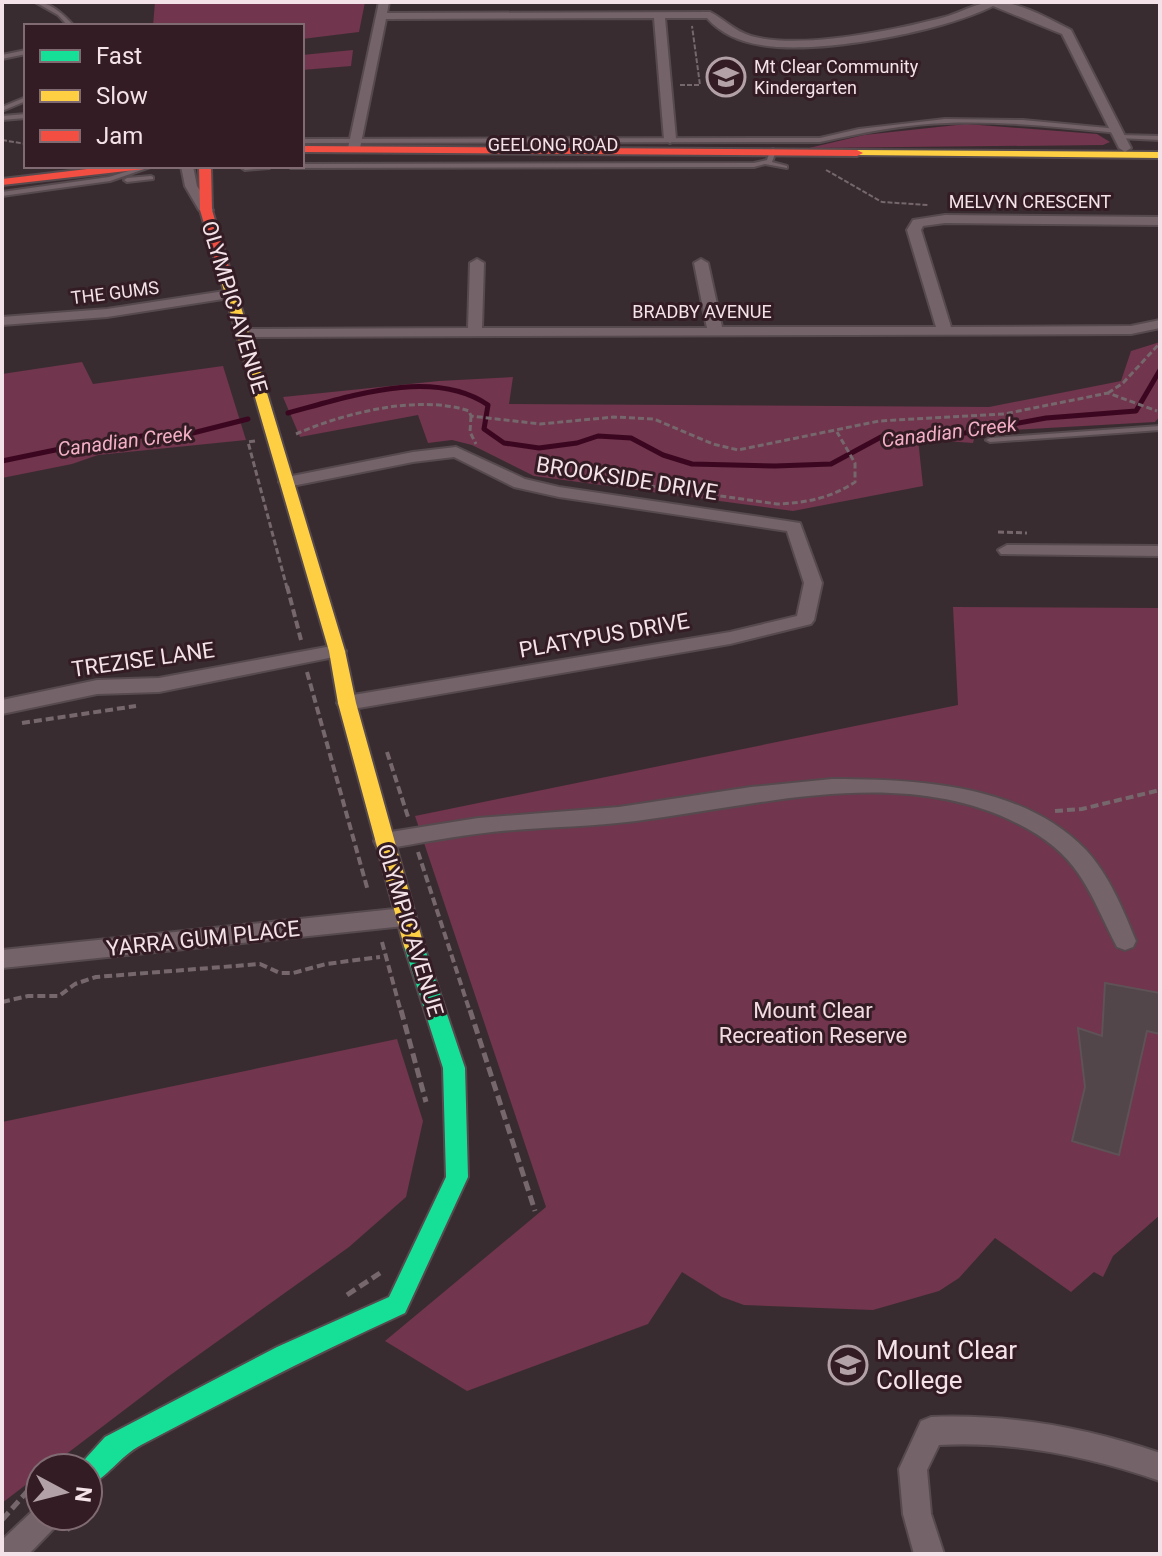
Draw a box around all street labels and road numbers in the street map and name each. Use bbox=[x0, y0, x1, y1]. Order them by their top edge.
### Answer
street label: GEELONG ROAD bbox=[488, 134, 618, 155]
street label: MELVYN CRESCENT bbox=[949, 191, 1112, 212]
street label: OLYMPIC AVENUE bbox=[196, 218, 273, 396]
street label: THE GUMS bbox=[70, 277, 160, 308]
street label: BRADBY AVENUE bbox=[632, 301, 772, 322]
street label: BROOKSIDE DRIVE bbox=[534, 452, 719, 505]
street label: PLATYPUS DRIVE bbox=[517, 608, 691, 663]
street label: TREZISE LANE bbox=[70, 637, 216, 682]
street label: OLYMPIC AVENUE bbox=[372, 841, 449, 1019]
street label: YARRA GUM PLACE bbox=[105, 916, 301, 961]

